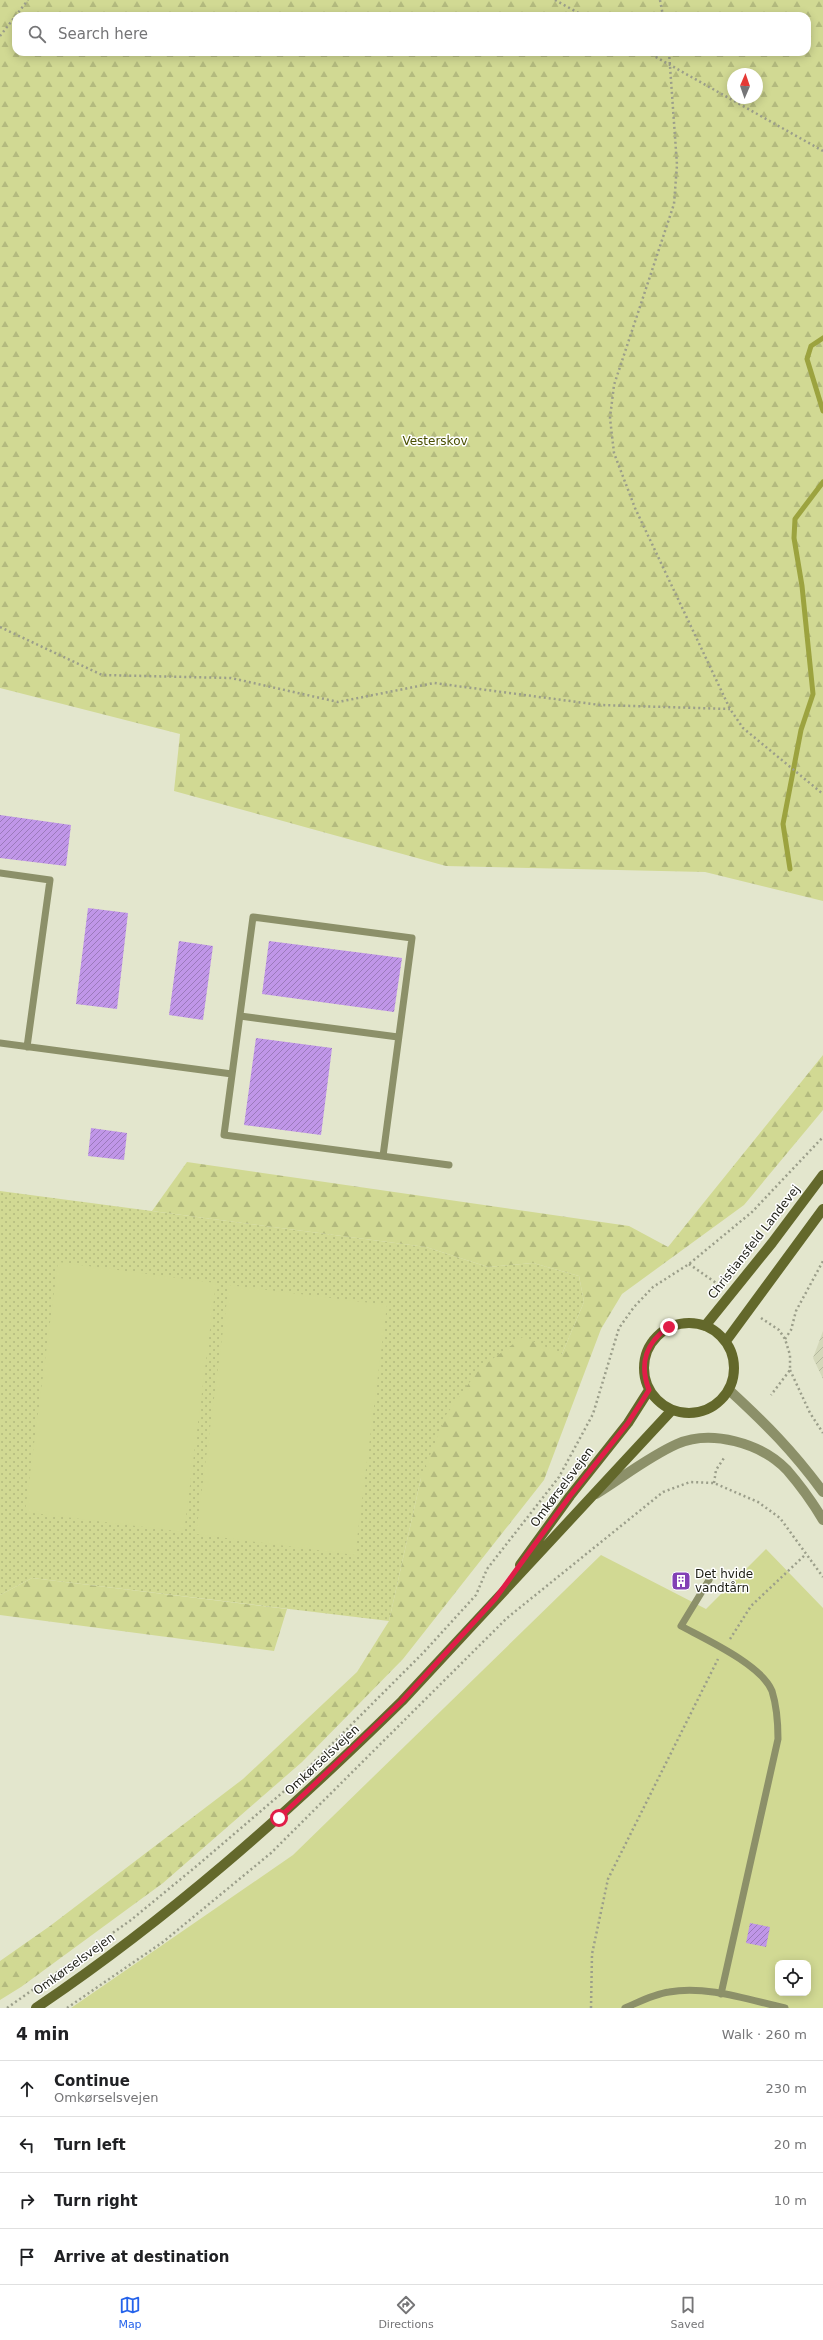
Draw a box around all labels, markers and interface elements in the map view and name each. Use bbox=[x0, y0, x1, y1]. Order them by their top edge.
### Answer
search box bbox=[12, 12, 811, 56]
icon: search bbox=[26, 23, 48, 45]
text: Search here bbox=[58, 25, 148, 43]
north arrow bbox=[727, 68, 763, 104]
park label: Vesterskov bbox=[402, 434, 468, 448]
street label: Christiansfeld Landevej bbox=[705, 1182, 803, 1302]
route end bbox=[660, 1318, 678, 1336]
street label: Omkørselsvejen bbox=[527, 1444, 597, 1530]
place label: Det hvide vandtårn bbox=[695, 1567, 753, 1595]
building icon: Det hvide vandtårn bbox=[670, 1570, 692, 1592]
street label: Omkørselsvejen bbox=[282, 1722, 362, 1798]
route start bbox=[270, 1809, 288, 1827]
street label: Omkørselsvejen bbox=[31, 1930, 117, 1998]
map controls bbox=[775, 1960, 811, 1996]
button: locate bbox=[775, 1960, 811, 1996]
text: 4 min bbox=[16, 2024, 69, 2044]
text: Walk · 260 m bbox=[722, 2027, 807, 2042]
text: Continue bbox=[54, 2072, 130, 2090]
icon: ahead bbox=[16, 2078, 38, 2100]
text: 230 m bbox=[765, 2081, 807, 2096]
text: Omkørselsvejen bbox=[54, 2090, 158, 2105]
icon: left bbox=[16, 2134, 38, 2156]
text: Turn left bbox=[54, 2136, 126, 2154]
text: 20 m bbox=[774, 2137, 807, 2152]
icon: right bbox=[16, 2190, 38, 2212]
text: Turn right bbox=[54, 2192, 138, 2210]
text: 10 m bbox=[774, 2193, 807, 2208]
icon: arrive bbox=[16, 2246, 38, 2268]
text: Arrive at destination bbox=[54, 2248, 229, 2266]
tab: Map bbox=[118, 2294, 142, 2331]
tab: Directions bbox=[378, 2294, 434, 2331]
tab: Saved bbox=[671, 2294, 705, 2331]

